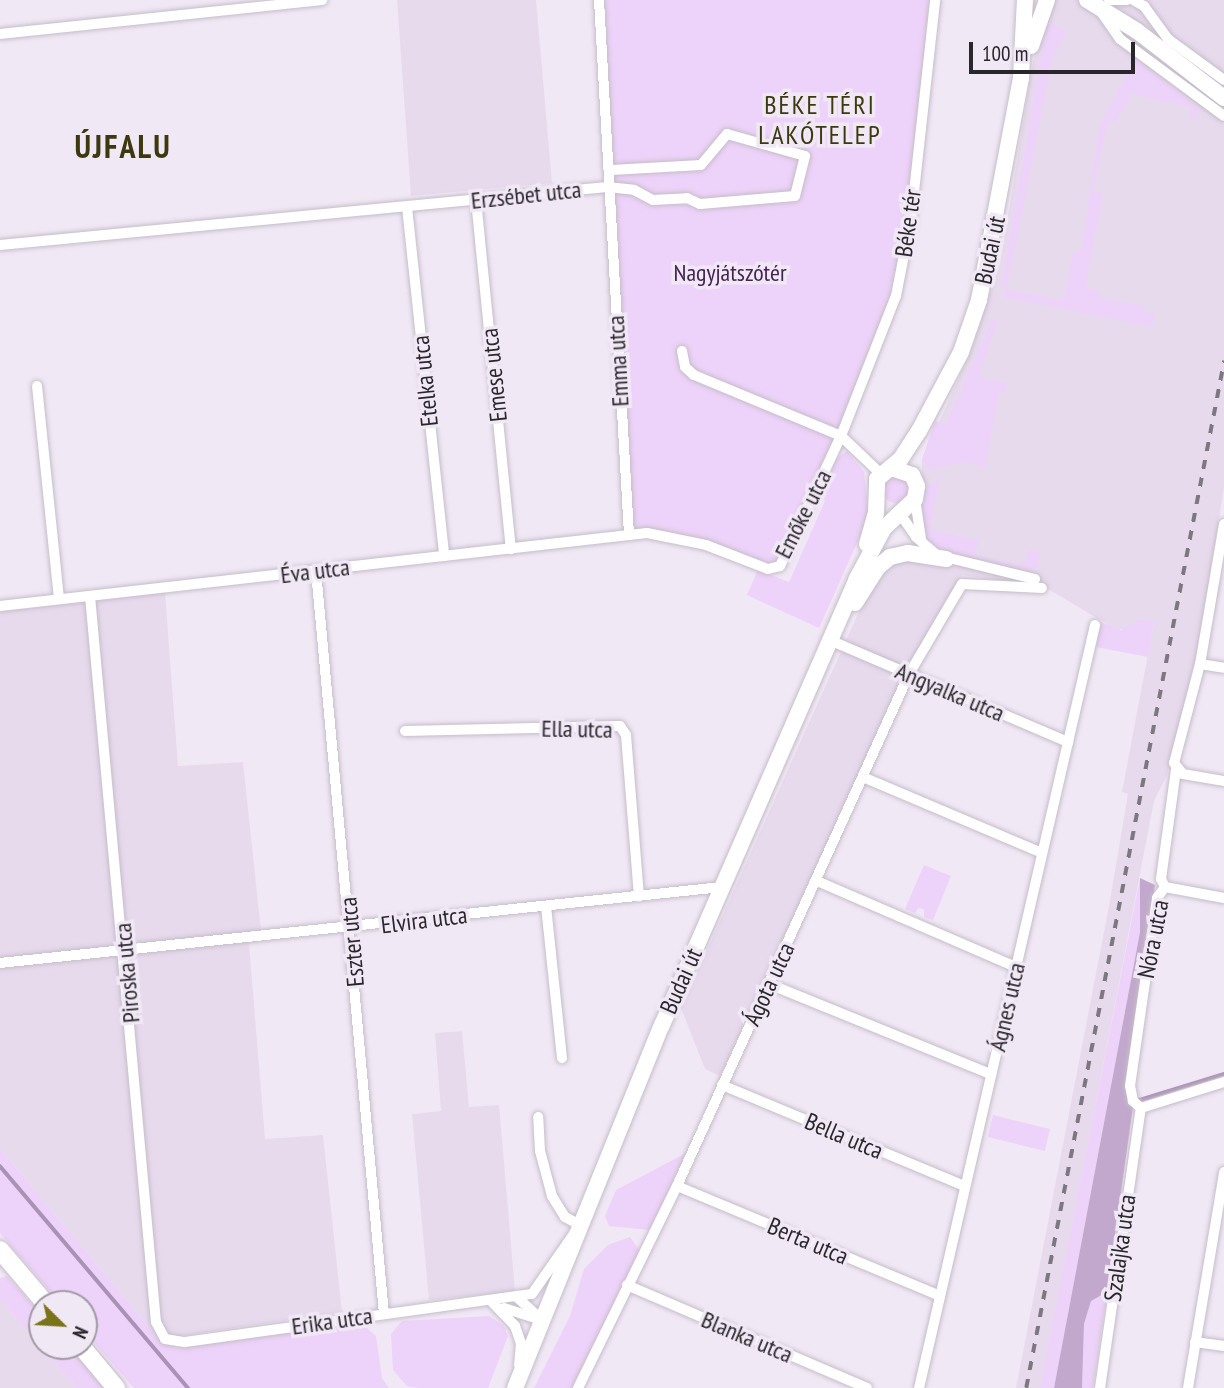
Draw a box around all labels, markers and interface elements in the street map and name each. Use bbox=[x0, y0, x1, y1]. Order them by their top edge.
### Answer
scale bar bbox=[972, 28, 1138, 72]
text: 100 m bbox=[982, 40, 1028, 67]
district label: BÉKE TÉRI LAKÓTELEP bbox=[759, 89, 881, 150]
district label: ÚJFALU bbox=[75, 127, 171, 165]
street label: Erzsébet utca bbox=[470, 175, 582, 215]
street label: Béke tér bbox=[889, 187, 927, 259]
street label: Budai út bbox=[969, 213, 1011, 287]
park label: Nagyjátszótér bbox=[674, 259, 786, 287]
street label: Emma utca bbox=[601, 315, 635, 407]
street label: Emese utca bbox=[475, 327, 513, 423]
street label: Etelka utca bbox=[406, 334, 444, 428]
street label: Emőke utca bbox=[769, 465, 837, 563]
street label: Éva utca bbox=[279, 552, 351, 590]
street label: Angyalka utca bbox=[891, 656, 1009, 728]
street label: Ella utca bbox=[541, 714, 613, 744]
street label: Eszter utca bbox=[334, 896, 370, 988]
street label: Nóra utca bbox=[1131, 897, 1175, 981]
street label: Elvira utca bbox=[379, 900, 469, 940]
street label: Piroska utca bbox=[108, 922, 146, 1024]
street label: Ágota utca bbox=[737, 938, 801, 1030]
street label: Budai út bbox=[654, 944, 708, 1018]
street label: Ágnes utca bbox=[983, 960, 1031, 1054]
street label: Bella utca bbox=[801, 1107, 887, 1165]
street label: Szalajka utca bbox=[1098, 1193, 1142, 1303]
street label: Berta utca bbox=[763, 1211, 853, 1271]
north arrow bbox=[28, 1290, 98, 1360]
street label: Erika utca bbox=[290, 1301, 374, 1341]
street label: Blanka utca bbox=[697, 1305, 797, 1369]
text: N bbox=[67, 1323, 93, 1342]

